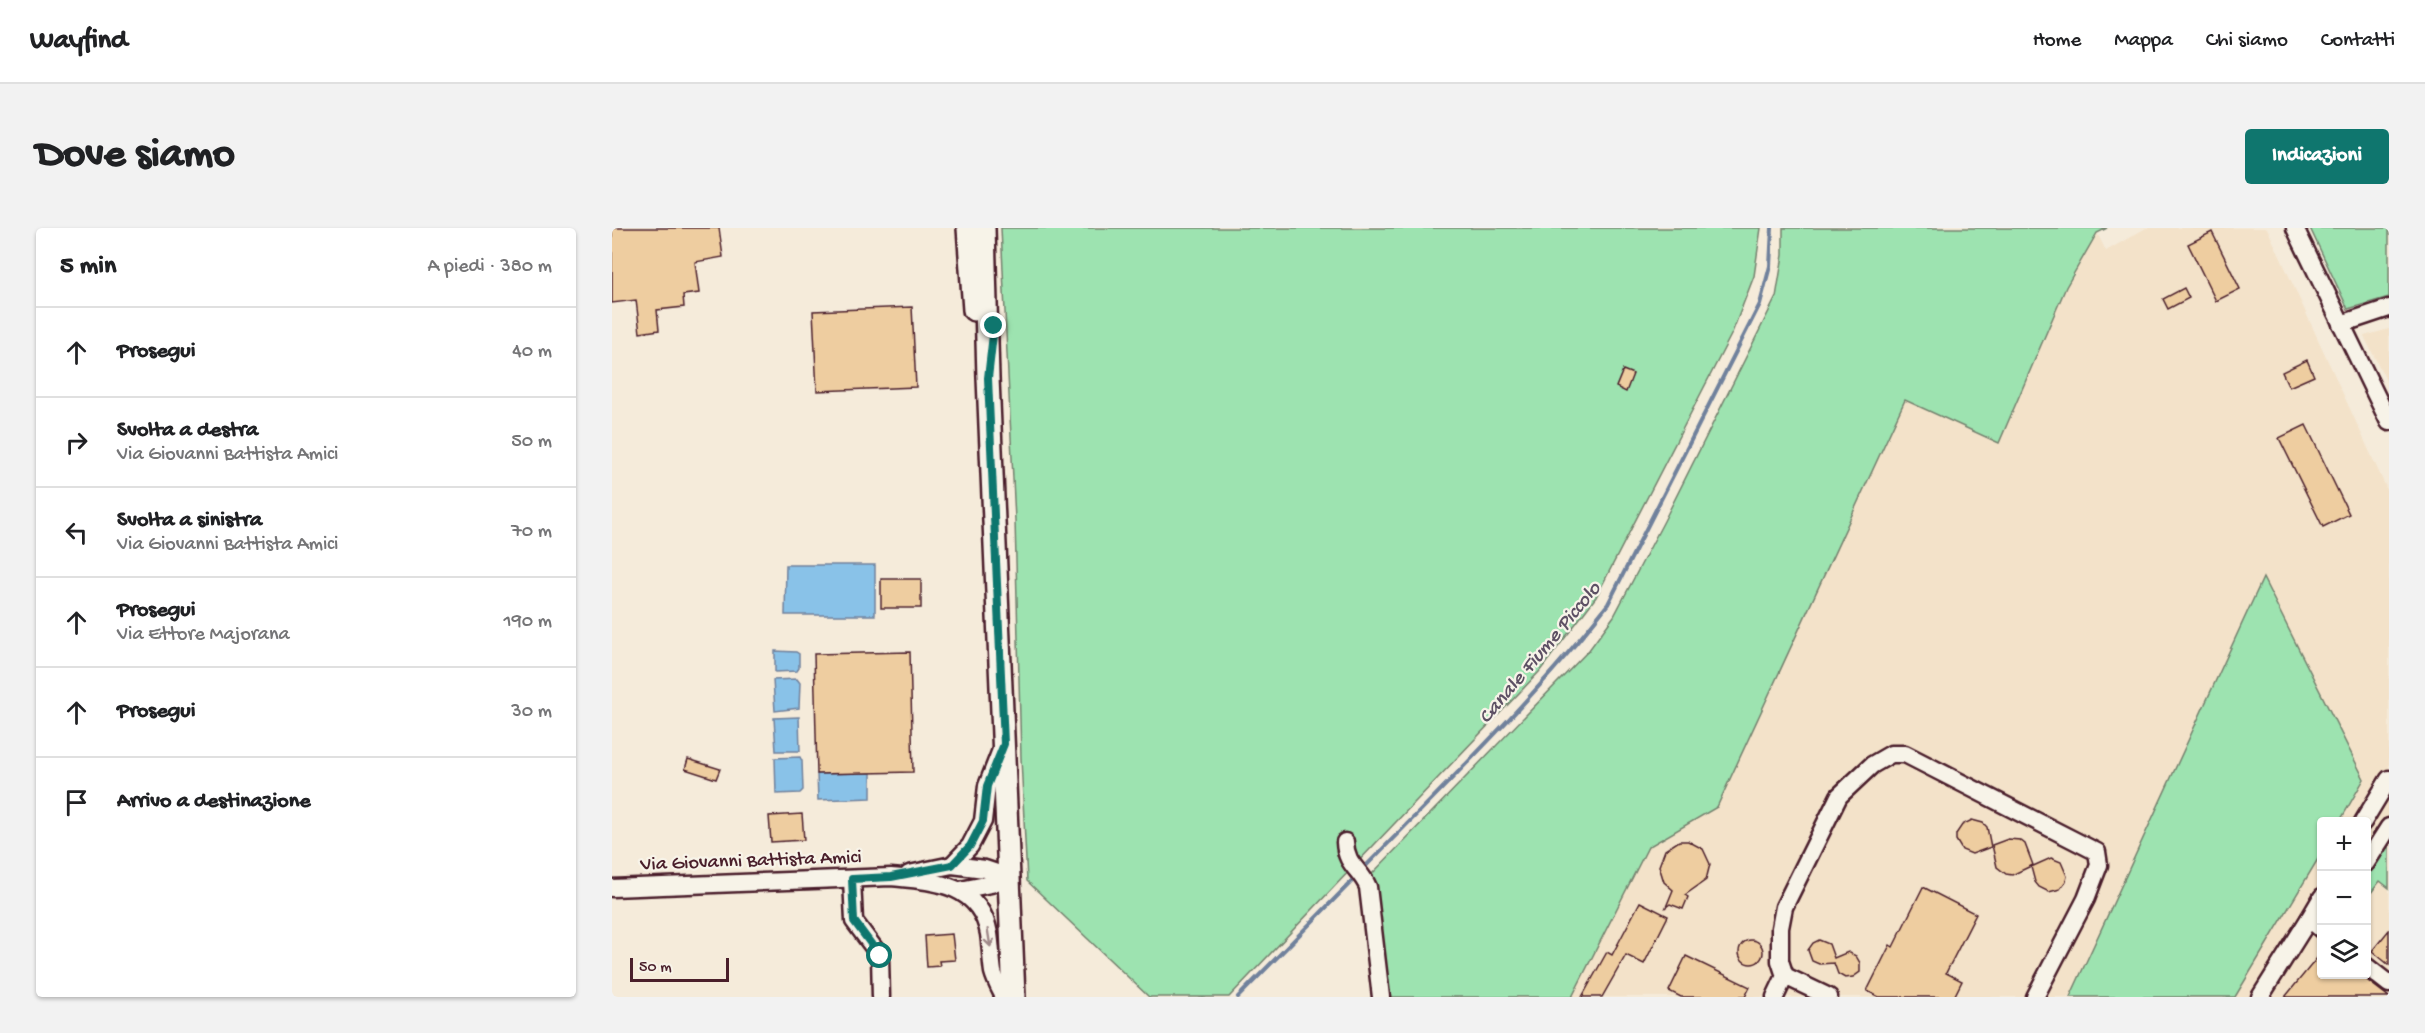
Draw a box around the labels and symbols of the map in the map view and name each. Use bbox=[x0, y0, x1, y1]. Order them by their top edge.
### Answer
route end bbox=[980, 312, 1006, 338]
water label: Canale Fiume Piccolo bbox=[1474, 577, 1608, 730]
street label: Via Giovanni Battista Amici bbox=[639, 847, 862, 877]
one-way arrow bbox=[984, 928, 995, 947]
route start bbox=[866, 942, 892, 968]
scale bar bbox=[630, 955, 729, 982]

